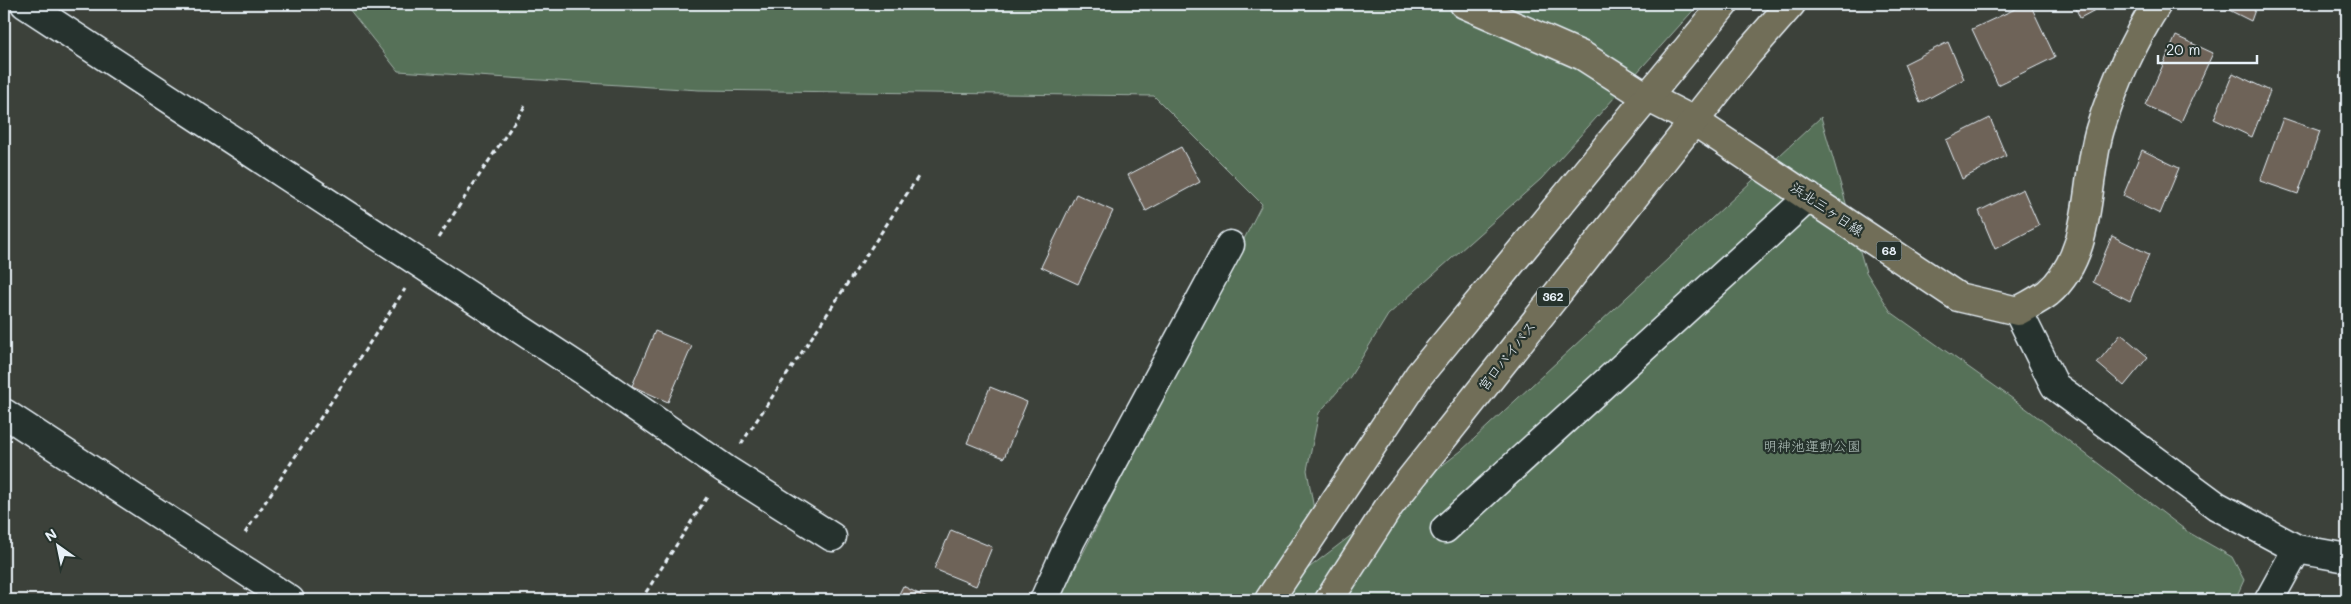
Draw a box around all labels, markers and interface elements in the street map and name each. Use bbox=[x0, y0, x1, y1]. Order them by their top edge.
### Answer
scale bar bbox=[2158, 32, 2257, 64]
text: 20 m bbox=[2166, 39, 2200, 59]
street label: 浜北三ヶ日線 bbox=[1787, 177, 1867, 240]
road number: 68 bbox=[1876, 242, 1902, 260]
road number: 362 bbox=[1537, 288, 1569, 306]
street label: 宮口バイパス bbox=[1473, 317, 1540, 395]
park label: 明神池運動公園 bbox=[1763, 436, 1861, 455]
north arrow bbox=[32, 522, 82, 572]
text: N bbox=[41, 524, 60, 546]

